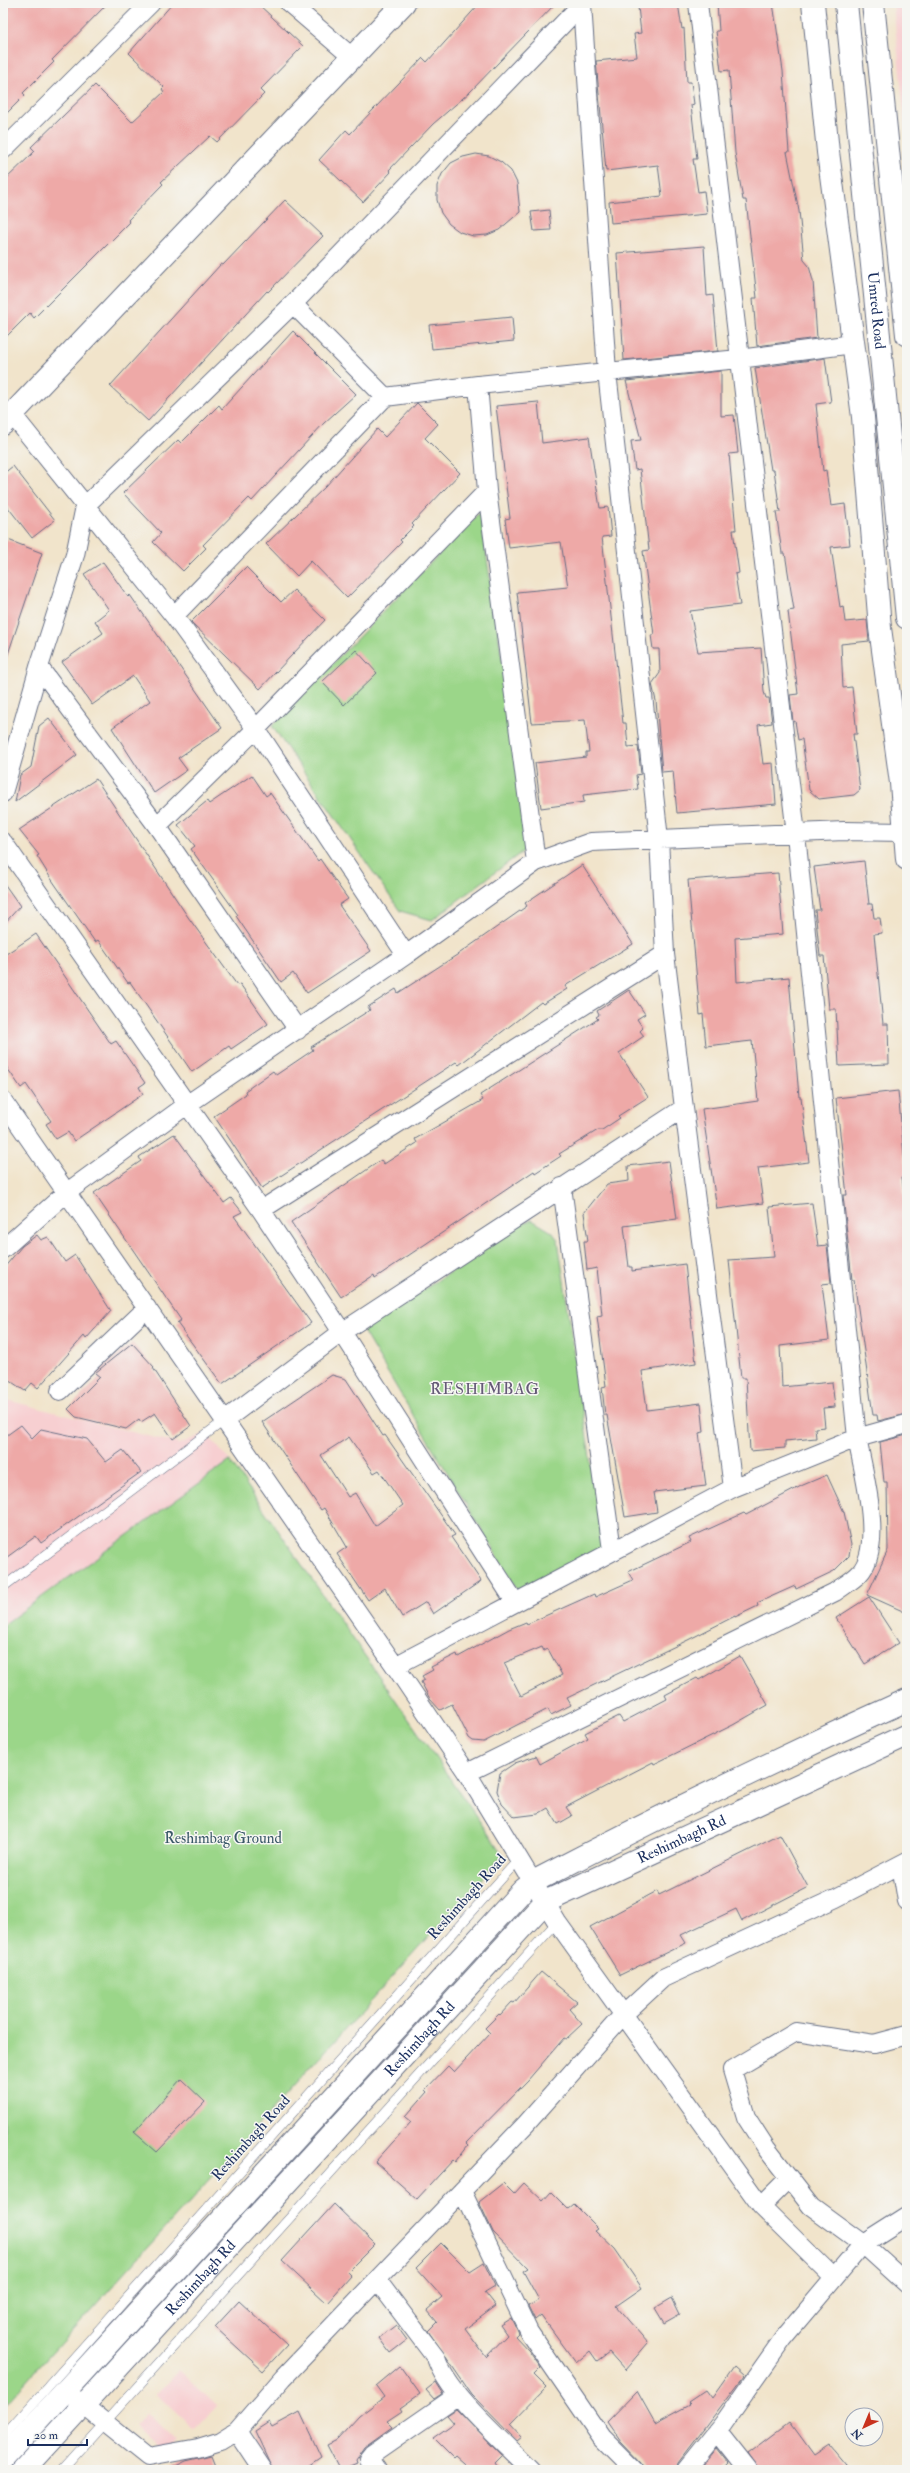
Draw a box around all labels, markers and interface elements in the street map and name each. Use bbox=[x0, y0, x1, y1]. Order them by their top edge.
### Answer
street label: Umred Road bbox=[863, 271, 890, 351]
district label: RESHIMBAG bbox=[430, 1379, 540, 1399]
street label: Reshimbagh Rd bbox=[634, 1810, 729, 1868]
park label: Reshimbag Ground bbox=[164, 1829, 282, 1848]
street label: Reshimbagh Road bbox=[424, 1850, 511, 1944]
street label: Reshimbagh Rd bbox=[380, 1997, 459, 2080]
street label: Reshimbagh Road bbox=[208, 2091, 295, 2185]
street label: Reshimbagh Rd bbox=[161, 2236, 240, 2319]
north arrow bbox=[844, 2407, 884, 2447]
scale bar bbox=[28, 2421, 87, 2447]
text: N bbox=[849, 2425, 866, 2443]
text: 20 m bbox=[34, 2428, 59, 2443]

